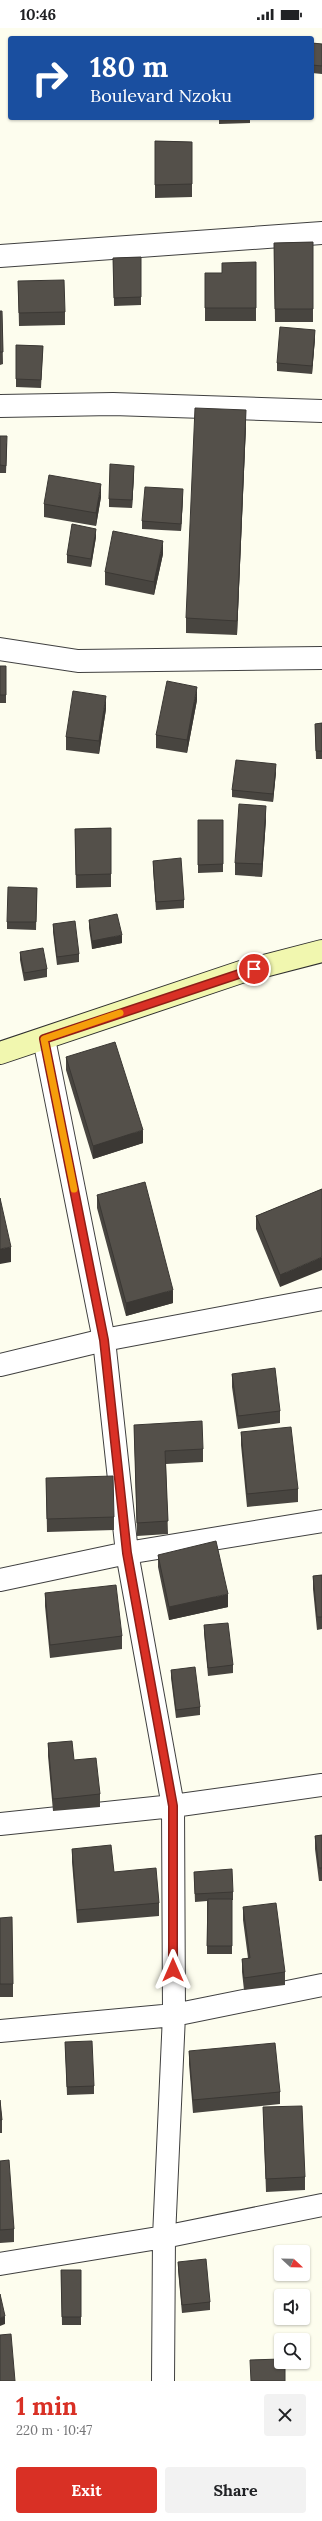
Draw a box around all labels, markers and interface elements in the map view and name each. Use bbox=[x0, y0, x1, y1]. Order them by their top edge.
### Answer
text: 10:46 bbox=[20, 5, 56, 24]
text: 180 m bbox=[90, 49, 168, 85]
icon: right bbox=[24, 52, 76, 104]
text: Boulevard Nzoku bbox=[90, 84, 232, 107]
pin bbox=[237, 952, 271, 986]
icon: arrive bbox=[243, 958, 265, 980]
position arrow bbox=[152, 1949, 194, 1991]
north arrow bbox=[274, 2245, 310, 2281]
map controls bbox=[274, 2245, 310, 2369]
button: sound bbox=[274, 2289, 310, 2325]
button: search bbox=[274, 2333, 310, 2369]
text: 1 min bbox=[16, 2391, 77, 2422]
button: close bbox=[264, 2394, 306, 2436]
text: 220 m · 10:47 bbox=[16, 2422, 92, 2439]
button: Exit bbox=[16, 2467, 157, 2513]
button: Share bbox=[165, 2467, 306, 2513]

